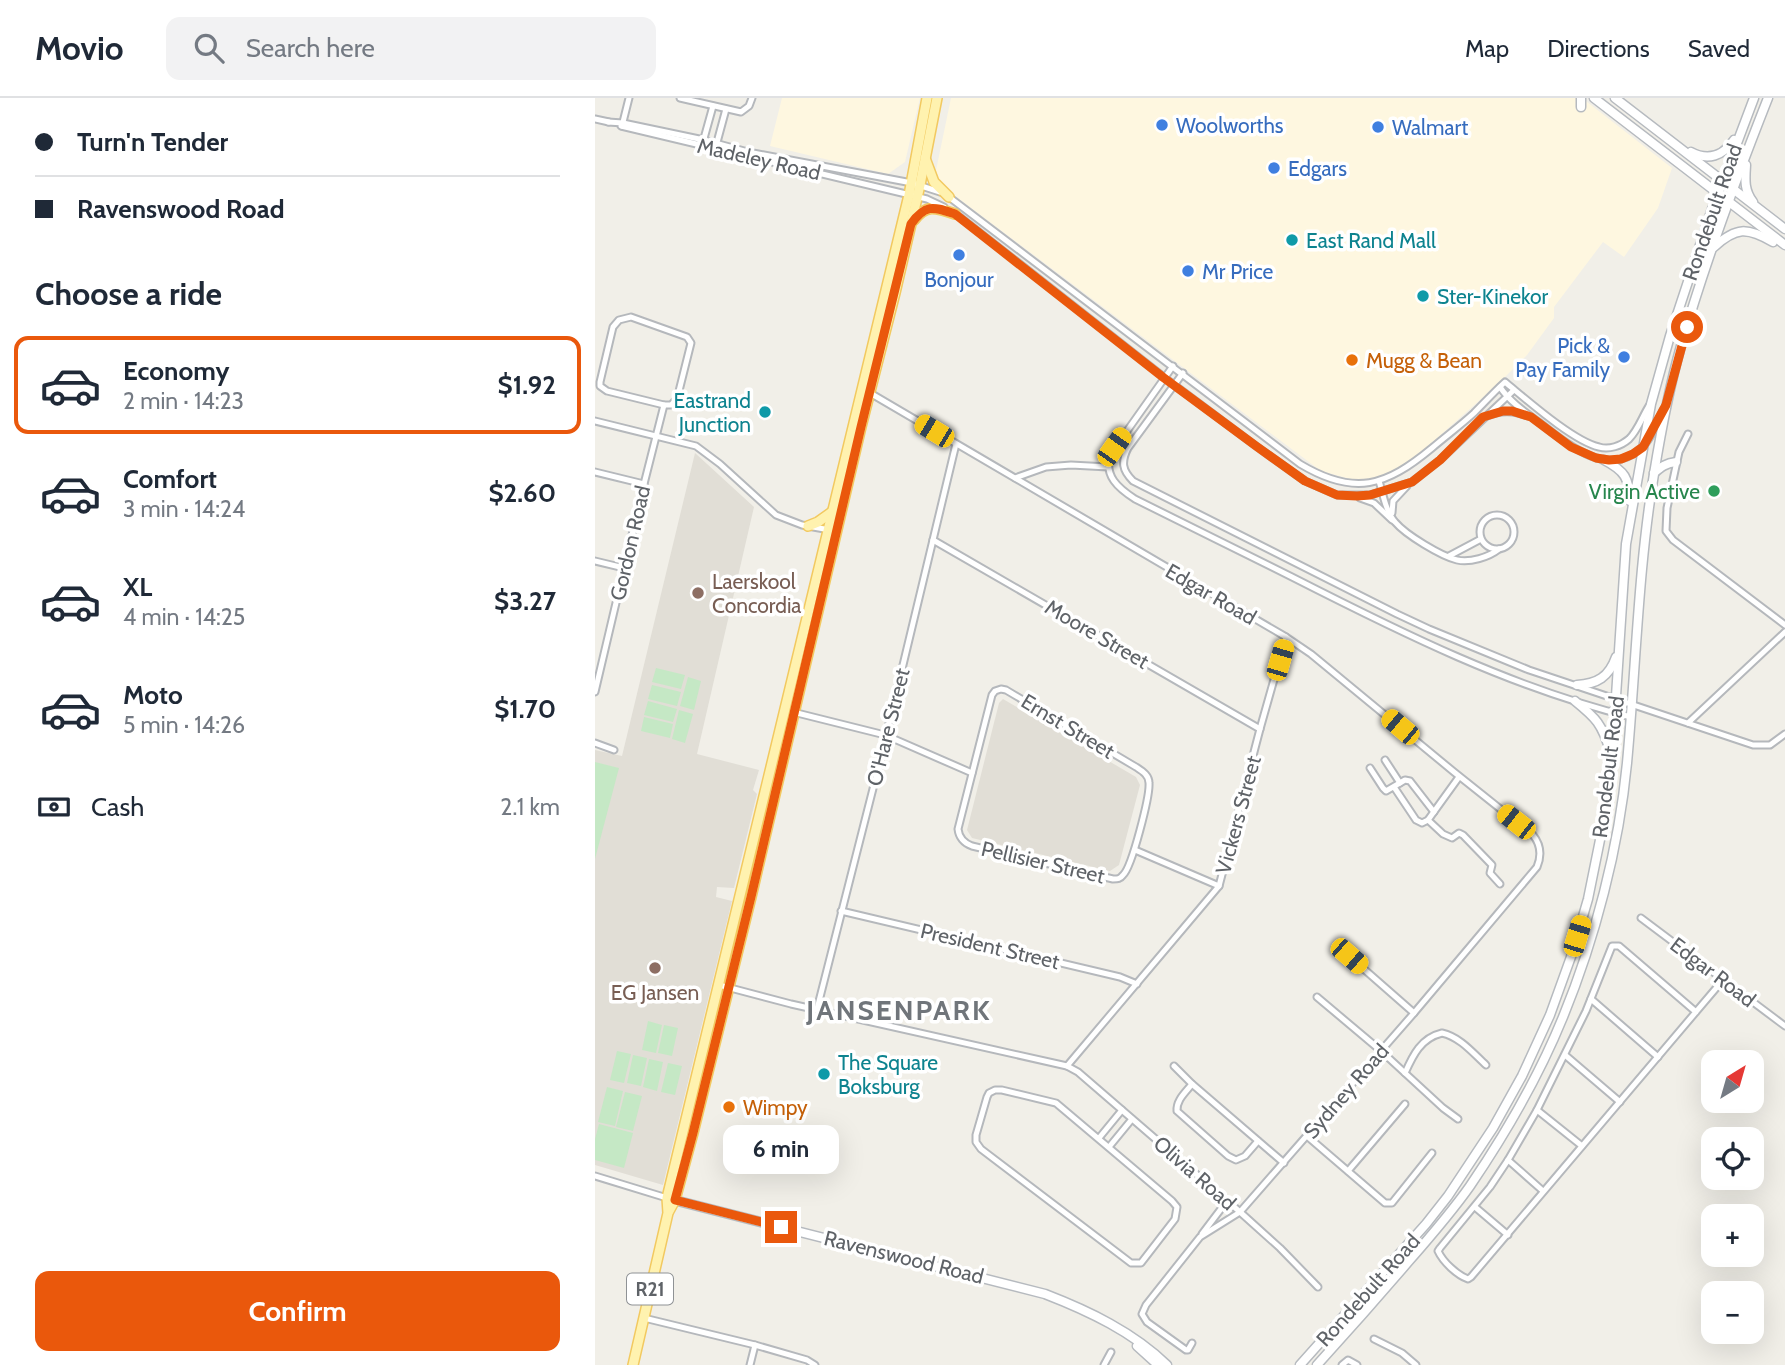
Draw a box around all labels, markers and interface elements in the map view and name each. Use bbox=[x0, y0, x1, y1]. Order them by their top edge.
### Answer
search box bbox=[166, 17, 656, 80]
text: Movio bbox=[35, 28, 124, 68]
icon: search bbox=[190, 29, 228, 67]
text: Search here bbox=[246, 32, 375, 64]
text: Map bbox=[1465, 34, 1509, 63]
text: Directions bbox=[1547, 34, 1650, 63]
text: Saved bbox=[1688, 34, 1750, 63]
place label: Woolworths bbox=[1176, 113, 1284, 138]
place label: Walmart bbox=[1392, 115, 1468, 140]
marker: Woolworths bbox=[1154, 117, 1170, 133]
marker: Walmart bbox=[1370, 119, 1386, 135]
text: Turn'n Tender bbox=[77, 126, 228, 158]
street label: Madeley Road bbox=[695, 133, 823, 185]
street label: Rondebult Road bbox=[1677, 140, 1747, 284]
place label: Edgars bbox=[1288, 156, 1347, 181]
marker: Edgars bbox=[1266, 160, 1282, 176]
text: Ravenswood Road bbox=[77, 193, 284, 225]
place label: East Rand Mall bbox=[1306, 228, 1436, 253]
marker: East Rand Mall bbox=[1284, 232, 1300, 248]
marker: Bonjour bbox=[951, 247, 967, 263]
place label: Mr Price bbox=[1202, 259, 1274, 284]
marker: Mr Price bbox=[1180, 263, 1196, 279]
place label: Bonjour bbox=[924, 267, 994, 293]
text: Choose a ride bbox=[35, 274, 222, 313]
place label: Ster-Kinekor bbox=[1437, 284, 1549, 309]
marker: Ster-Kinekor bbox=[1415, 288, 1431, 304]
route start bbox=[1671, 311, 1703, 343]
place label: Pick & Pay Family bbox=[1515, 333, 1610, 382]
place label: Mugg & Bean bbox=[1366, 348, 1482, 373]
marker: Pick & Pay Family bbox=[1616, 349, 1632, 365]
marker: Mugg & Bean bbox=[1344, 352, 1360, 368]
icon: car bbox=[39, 354, 102, 417]
text: Economy bbox=[123, 355, 229, 387]
text: $1.92 bbox=[498, 369, 556, 401]
text: 2 min · 14:23 bbox=[123, 387, 244, 415]
place label: Eastrand Junction bbox=[674, 388, 751, 437]
marker: Eastrand Junction bbox=[757, 404, 773, 420]
car bbox=[911, 411, 958, 451]
car bbox=[1094, 424, 1135, 470]
icon: car bbox=[39, 462, 102, 525]
text: Comfort bbox=[123, 463, 217, 495]
text: $2.60 bbox=[488, 477, 556, 509]
place label: Virgin Active bbox=[1589, 479, 1700, 504]
street label: Gordon Road bbox=[605, 483, 655, 603]
marker: Virgin Active bbox=[1706, 483, 1722, 499]
text: 3 min · 14:24 bbox=[123, 495, 245, 523]
street label: Edgar Road bbox=[1161, 558, 1261, 630]
place label: Laerskool Concordia bbox=[712, 569, 801, 618]
icon: car bbox=[39, 570, 102, 633]
text: XL bbox=[123, 571, 152, 603]
text: $3.27 bbox=[494, 585, 556, 617]
marker: Laerskool Concordia bbox=[690, 585, 706, 601]
street label: Moore Street bbox=[1041, 594, 1153, 674]
text: 4 min · 14:25 bbox=[123, 603, 245, 631]
car bbox=[1265, 637, 1296, 683]
street label: O'Hare Street bbox=[861, 666, 915, 788]
icon: car bbox=[39, 678, 102, 741]
text: Moto bbox=[123, 679, 183, 711]
street label: Ernst Street bbox=[1017, 688, 1119, 764]
text: $1.70 bbox=[494, 693, 556, 725]
street label: Rondebult Road bbox=[1587, 695, 1629, 839]
car bbox=[1378, 705, 1423, 749]
text: 5 min · 14:26 bbox=[123, 711, 245, 739]
street label: Vickers Street bbox=[1210, 753, 1266, 877]
icon: cash bbox=[35, 788, 73, 826]
text: Cash bbox=[91, 791, 144, 823]
text: 2.1 km bbox=[500, 793, 560, 821]
car bbox=[1493, 801, 1540, 843]
street label: Pellisier Street bbox=[979, 836, 1107, 888]
car bbox=[1561, 913, 1594, 959]
street label: President Street bbox=[918, 918, 1062, 974]
street label: Edgar Road bbox=[1665, 932, 1761, 1012]
car bbox=[1327, 934, 1372, 978]
marker: EG Jansen bbox=[647, 960, 663, 976]
place label: EG Jansen bbox=[611, 980, 699, 1005]
district label: JANSENPARK bbox=[805, 993, 992, 1027]
street label: Sydney Road bbox=[1298, 1039, 1394, 1143]
place label: The Square Boksburg bbox=[838, 1050, 938, 1099]
north arrow bbox=[1701, 1050, 1764, 1113]
map controls bbox=[1701, 1050, 1764, 1344]
marker: The Square Boksburg bbox=[816, 1066, 832, 1082]
place label: Wimpy bbox=[743, 1095, 808, 1120]
marker: Wimpy bbox=[721, 1099, 737, 1115]
callout: 6 min bbox=[723, 1126, 839, 1174]
button: locate bbox=[1701, 1127, 1764, 1190]
street label: Olivia Road bbox=[1149, 1131, 1241, 1215]
text: 6 min bbox=[753, 1135, 809, 1163]
button: + bbox=[1701, 1204, 1764, 1267]
route end bbox=[765, 1211, 797, 1243]
street label: Ravenswood Road bbox=[822, 1225, 986, 1289]
street label: Rondebult Road bbox=[1311, 1229, 1425, 1351]
button: Confirm bbox=[35, 1271, 560, 1351]
road number: R21 bbox=[627, 1274, 673, 1304]
button: − bbox=[1701, 1281, 1764, 1344]

